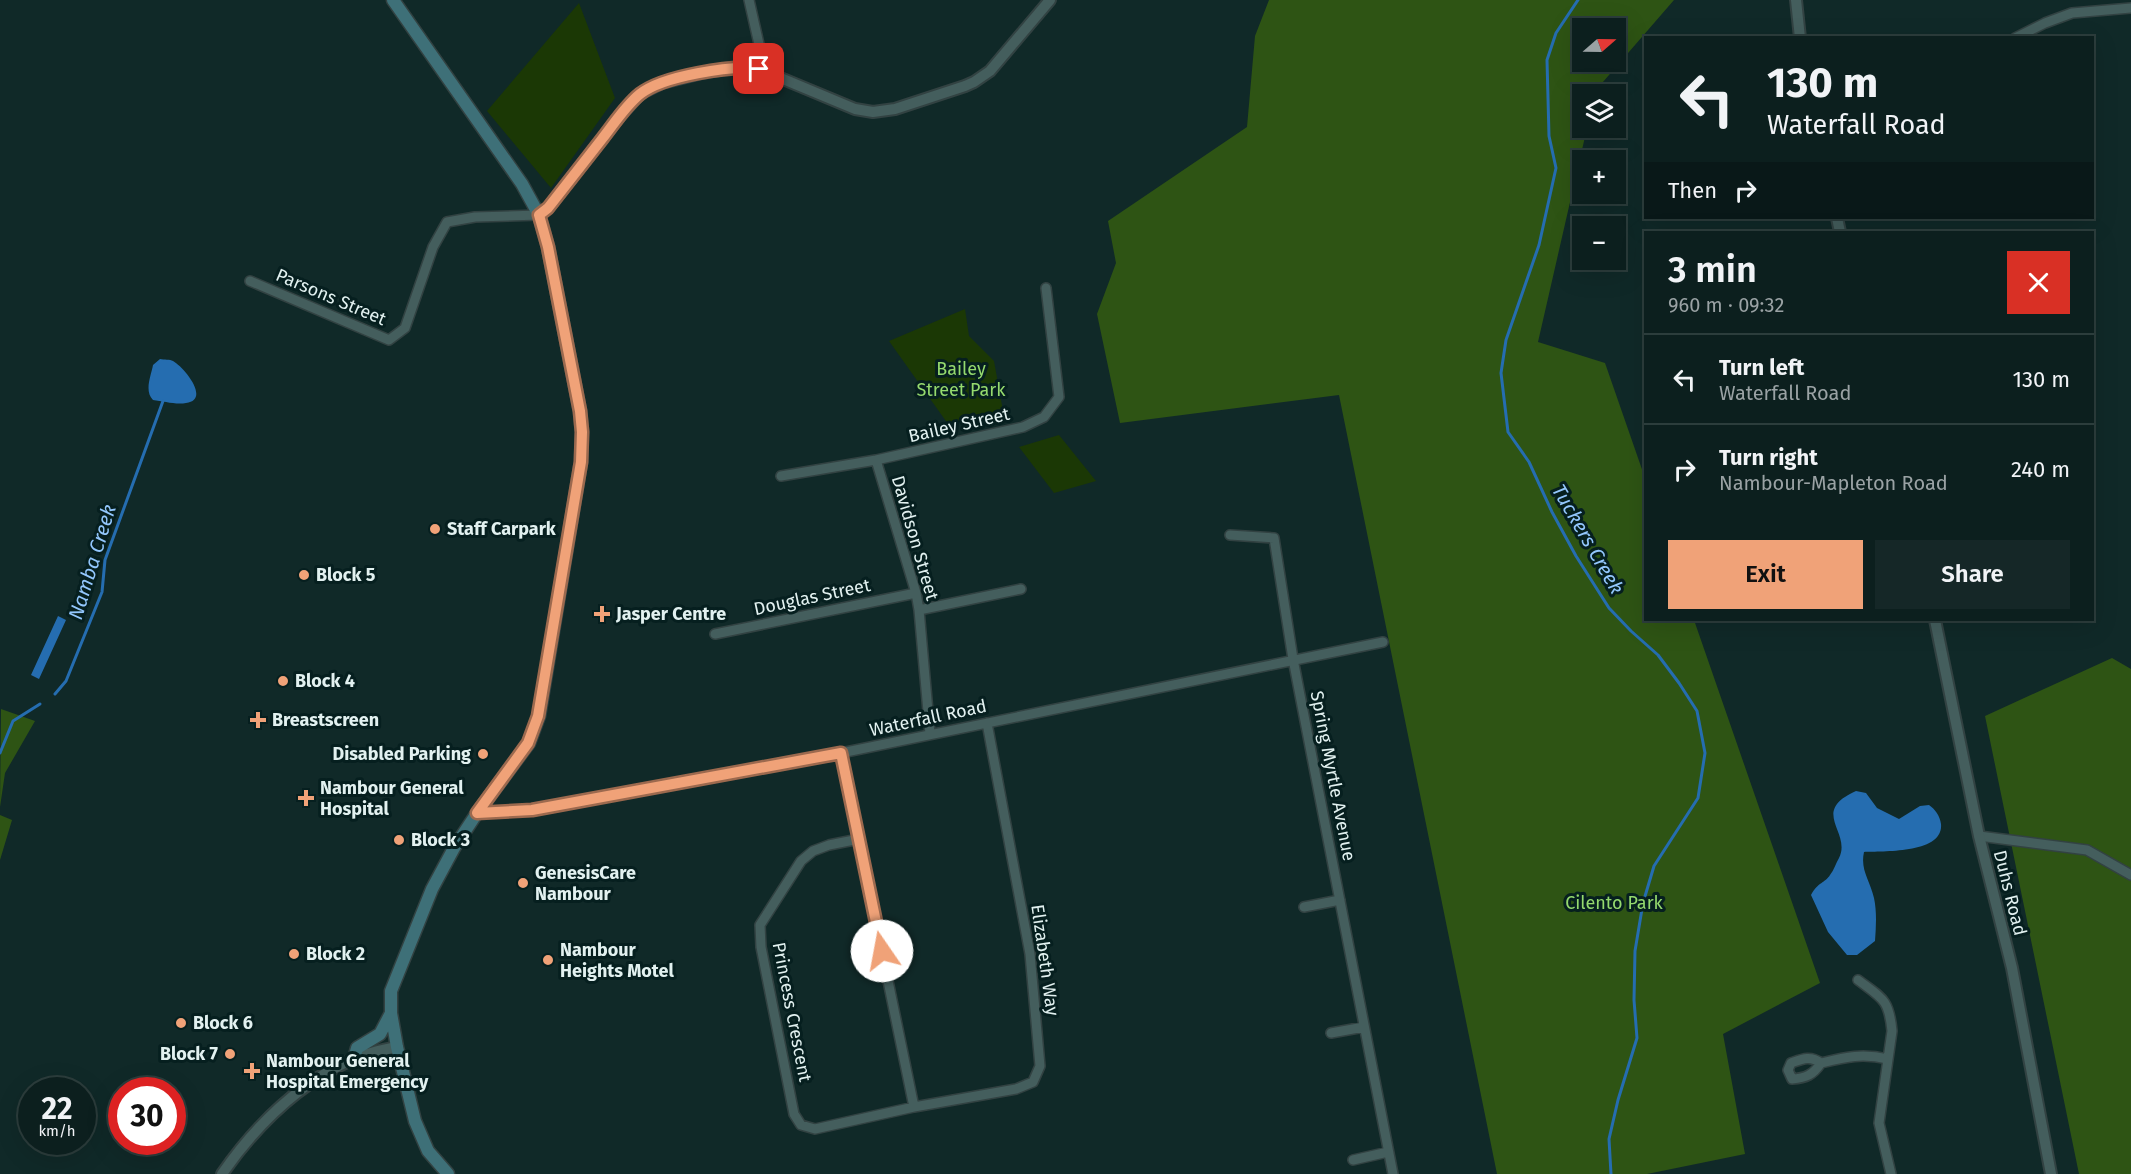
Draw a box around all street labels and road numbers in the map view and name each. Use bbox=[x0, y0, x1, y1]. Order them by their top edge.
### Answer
street label: Parsons Street bbox=[273, 264, 390, 330]
street label: Bailey Street bbox=[906, 403, 1012, 447]
street label: Davidson Street bbox=[887, 473, 943, 603]
street label: Douglas Street bbox=[752, 574, 873, 620]
street label: Spring Myrtle Avenue bbox=[1306, 689, 1360, 863]
street label: Waterfall Road bbox=[867, 695, 989, 741]
street label: Duhs Road bbox=[1989, 848, 2031, 938]
street label: Elizabeth Way bbox=[1026, 903, 1064, 1017]
street label: Princess Crescent bbox=[768, 940, 816, 1084]

